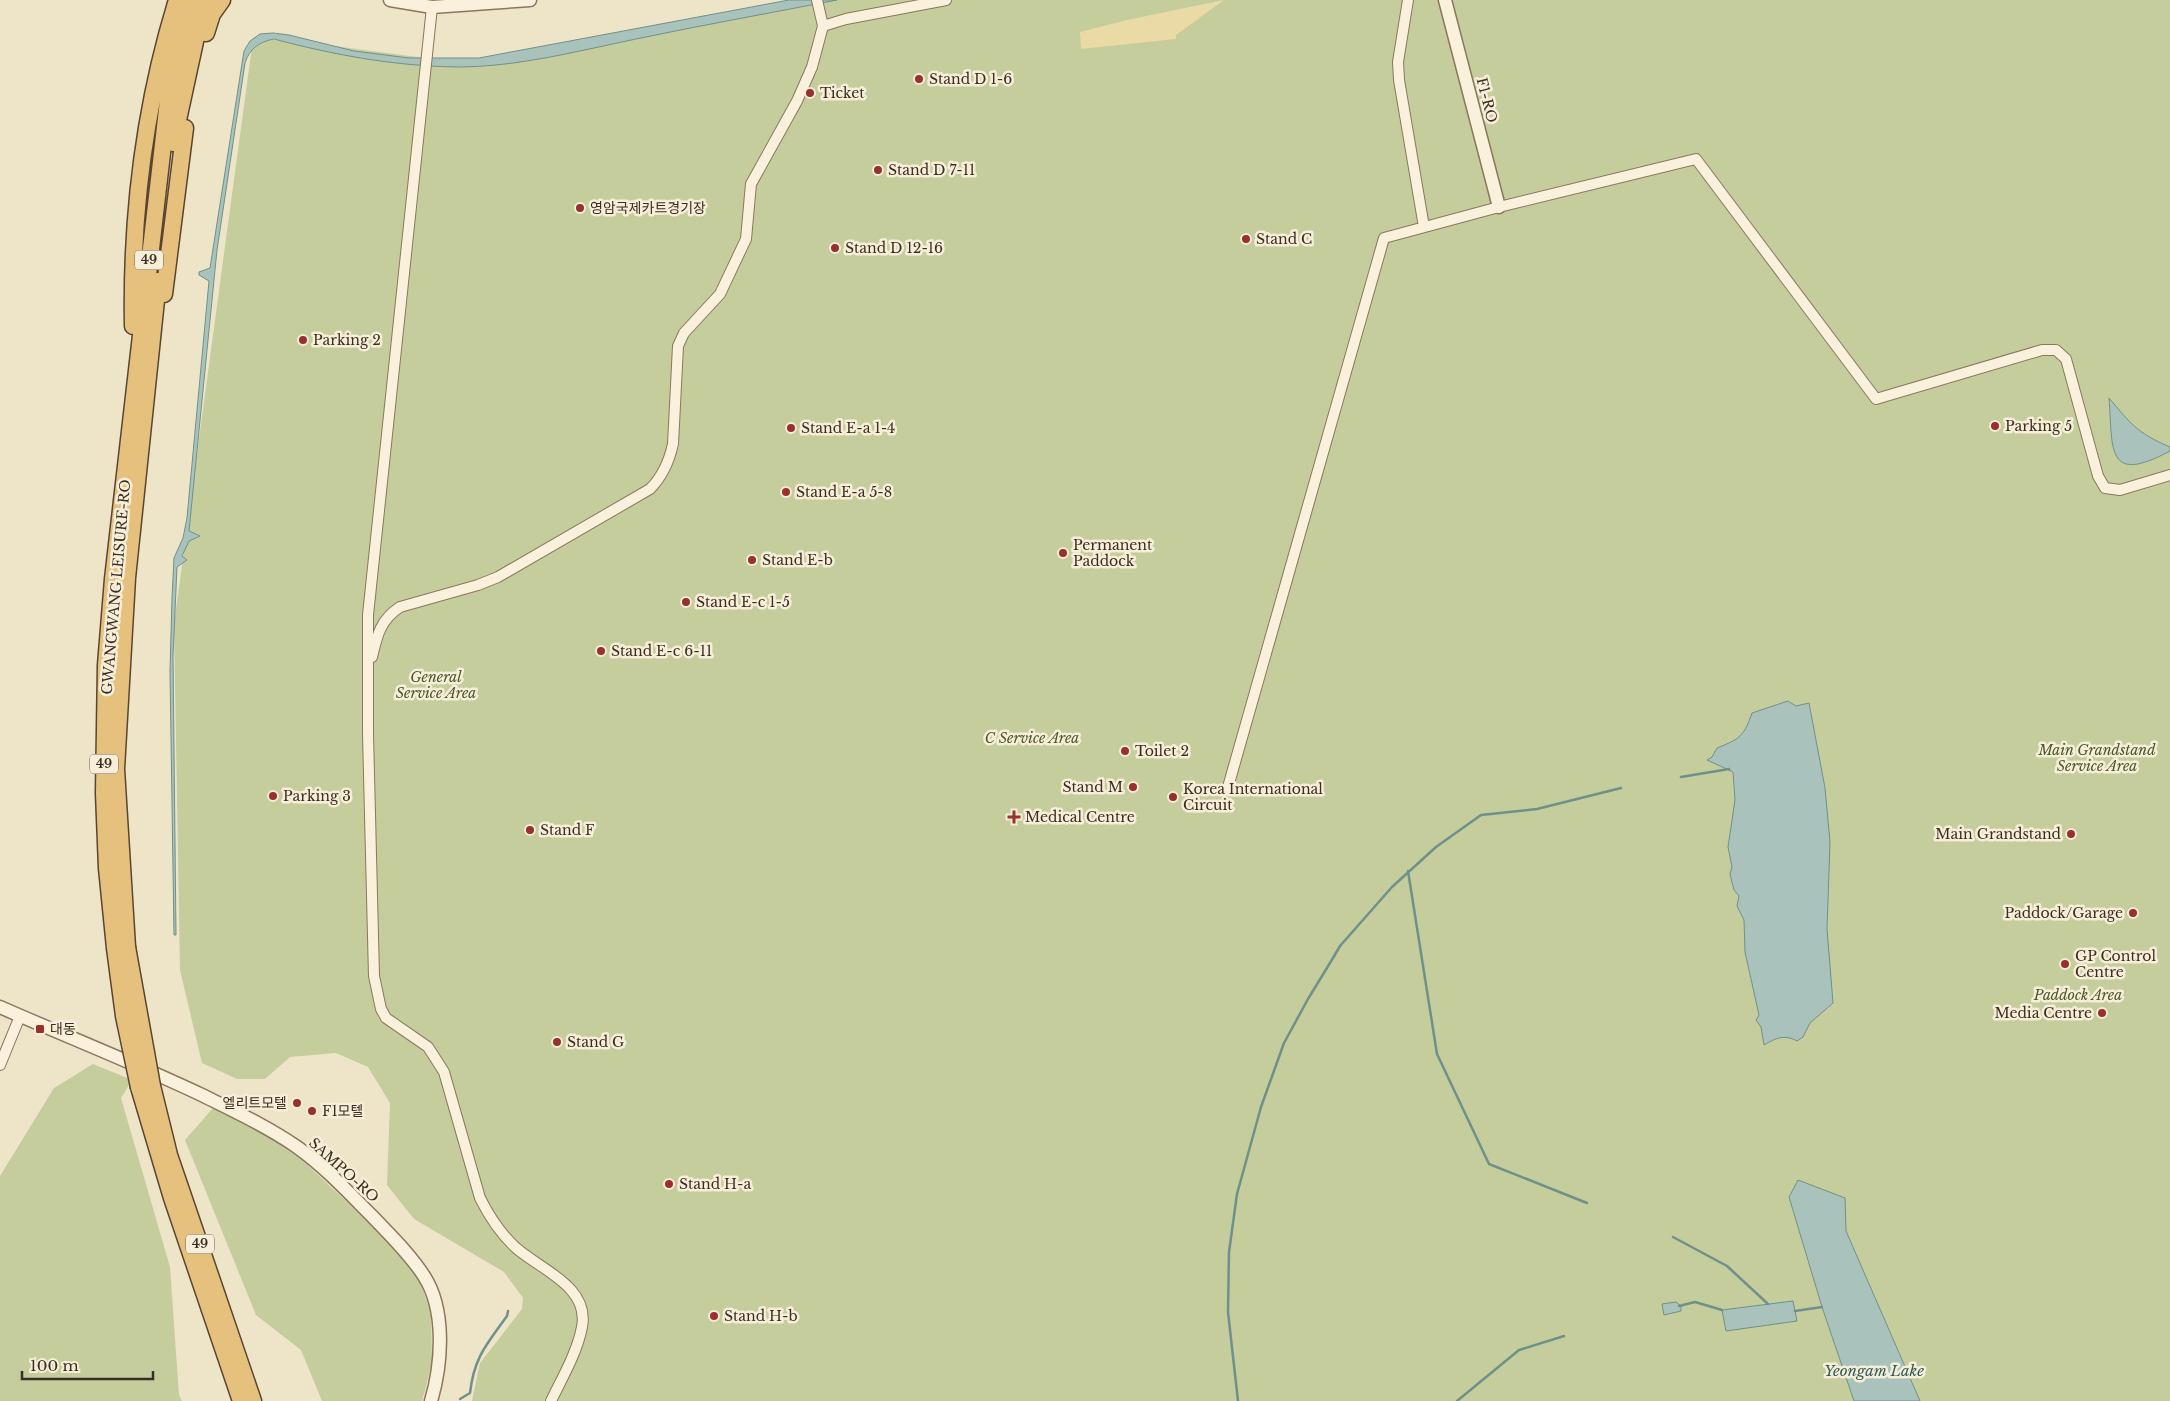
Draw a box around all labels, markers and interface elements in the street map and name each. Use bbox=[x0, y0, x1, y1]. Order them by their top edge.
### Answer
place label: Stand D 1-6 bbox=[929, 70, 1012, 88]
marker: Stand D 1-6 bbox=[913, 73, 925, 85]
street label: F1-RO bbox=[1473, 76, 1501, 124]
place label: Ticket bbox=[820, 84, 865, 102]
marker: Ticket bbox=[804, 87, 816, 99]
place label: Stand D 7-11 bbox=[888, 161, 975, 179]
marker: Stand D 7-11 bbox=[872, 164, 884, 176]
place label: 영암국제카트경기장 bbox=[590, 199, 706, 217]
marker: 영암국제카트경기장 bbox=[574, 202, 586, 214]
place label: Stand C bbox=[1256, 230, 1312, 248]
marker: Stand C bbox=[1240, 233, 1252, 245]
place label: Stand D 12-16 bbox=[845, 239, 943, 257]
marker: Stand D 12-16 bbox=[829, 242, 841, 254]
road number: 49 bbox=[135, 250, 163, 270]
place label: Parking 2 bbox=[313, 331, 381, 349]
marker: Parking 2 bbox=[297, 334, 309, 346]
place label: Parking 5 bbox=[2005, 417, 2072, 435]
place label: Stand E-a 1-4 bbox=[801, 419, 895, 437]
marker: Parking 5 bbox=[1989, 420, 2001, 432]
marker: Stand E-a 1-4 bbox=[785, 422, 797, 434]
street label: GWANGWANG LEISURE-RO bbox=[98, 479, 134, 695]
place label: Stand E-a 5-8 bbox=[796, 483, 892, 501]
marker: Stand E-a 5-8 bbox=[780, 486, 792, 498]
place label: Permanent Paddock bbox=[1073, 536, 1153, 570]
marker: Permanent Paddock bbox=[1057, 547, 1069, 559]
place label: Stand E-b bbox=[762, 551, 833, 569]
marker: Stand E-b bbox=[746, 554, 758, 566]
place label: Stand E-c 1-5 bbox=[696, 593, 790, 611]
marker: Stand E-c 1-5 bbox=[680, 596, 692, 608]
place label: Stand E-c 6-11 bbox=[611, 642, 712, 660]
marker: Stand E-c 6-11 bbox=[595, 645, 607, 657]
park label: General Service Area bbox=[396, 668, 476, 702]
park label: C Service Area bbox=[985, 729, 1079, 747]
park label: Main Grandstand Service Area bbox=[2037, 741, 2156, 775]
place label: Toilet 2 bbox=[1135, 742, 1189, 760]
marker: Toilet 2 bbox=[1119, 745, 1131, 757]
road number: 49 bbox=[90, 754, 118, 774]
place label: Stand M bbox=[1063, 778, 1123, 796]
place label: Korea International Circuit bbox=[1183, 780, 1323, 814]
marker: Stand M bbox=[1127, 781, 1139, 793]
place label: Parking 3 bbox=[283, 787, 351, 805]
marker: Parking 3 bbox=[267, 790, 279, 802]
marker: Korea International Circuit bbox=[1167, 791, 1179, 803]
place label: Medical Centre bbox=[1025, 808, 1135, 826]
marker: Medical Centre bbox=[1007, 810, 1021, 824]
place label: Stand F bbox=[540, 821, 595, 839]
marker: Stand F bbox=[524, 824, 536, 836]
place label: Main Grandstand bbox=[1935, 825, 2062, 843]
marker: Main Grandstand bbox=[2065, 828, 2077, 840]
place label: Paddock/Garage bbox=[2004, 904, 2123, 922]
marker: Paddock/Garage bbox=[2127, 907, 2139, 919]
place label: GP Control Centre bbox=[2075, 947, 2156, 981]
marker: GP Control Centre bbox=[2059, 958, 2071, 970]
park label: Paddock Area bbox=[2033, 986, 2122, 1004]
place label: Media Centre bbox=[1994, 1004, 2092, 1022]
marker: Media Centre bbox=[2096, 1007, 2108, 1019]
place label: 대동 bbox=[50, 1020, 76, 1038]
marker: 대동 bbox=[34, 1023, 46, 1035]
place label: Stand G bbox=[567, 1033, 624, 1051]
marker: Stand G bbox=[551, 1036, 563, 1048]
place label: 엘리트모텔 bbox=[223, 1094, 287, 1112]
marker: 엘리트모텔 bbox=[291, 1097, 303, 1109]
place label: F1모텔 bbox=[322, 1102, 363, 1120]
marker: F1모텔 bbox=[306, 1105, 318, 1117]
street label: SAMPO-RO bbox=[305, 1134, 383, 1206]
place label: Stand H-a bbox=[679, 1175, 751, 1193]
marker: Stand H-a bbox=[663, 1178, 675, 1190]
road number: 49 bbox=[186, 1234, 214, 1254]
place label: Stand H-b bbox=[724, 1307, 798, 1325]
marker: Stand H-b bbox=[708, 1310, 720, 1322]
scale bar bbox=[22, 1348, 154, 1380]
text: 100 m bbox=[30, 1356, 79, 1375]
water label: Yeongam Lake bbox=[1824, 1361, 1924, 1380]

